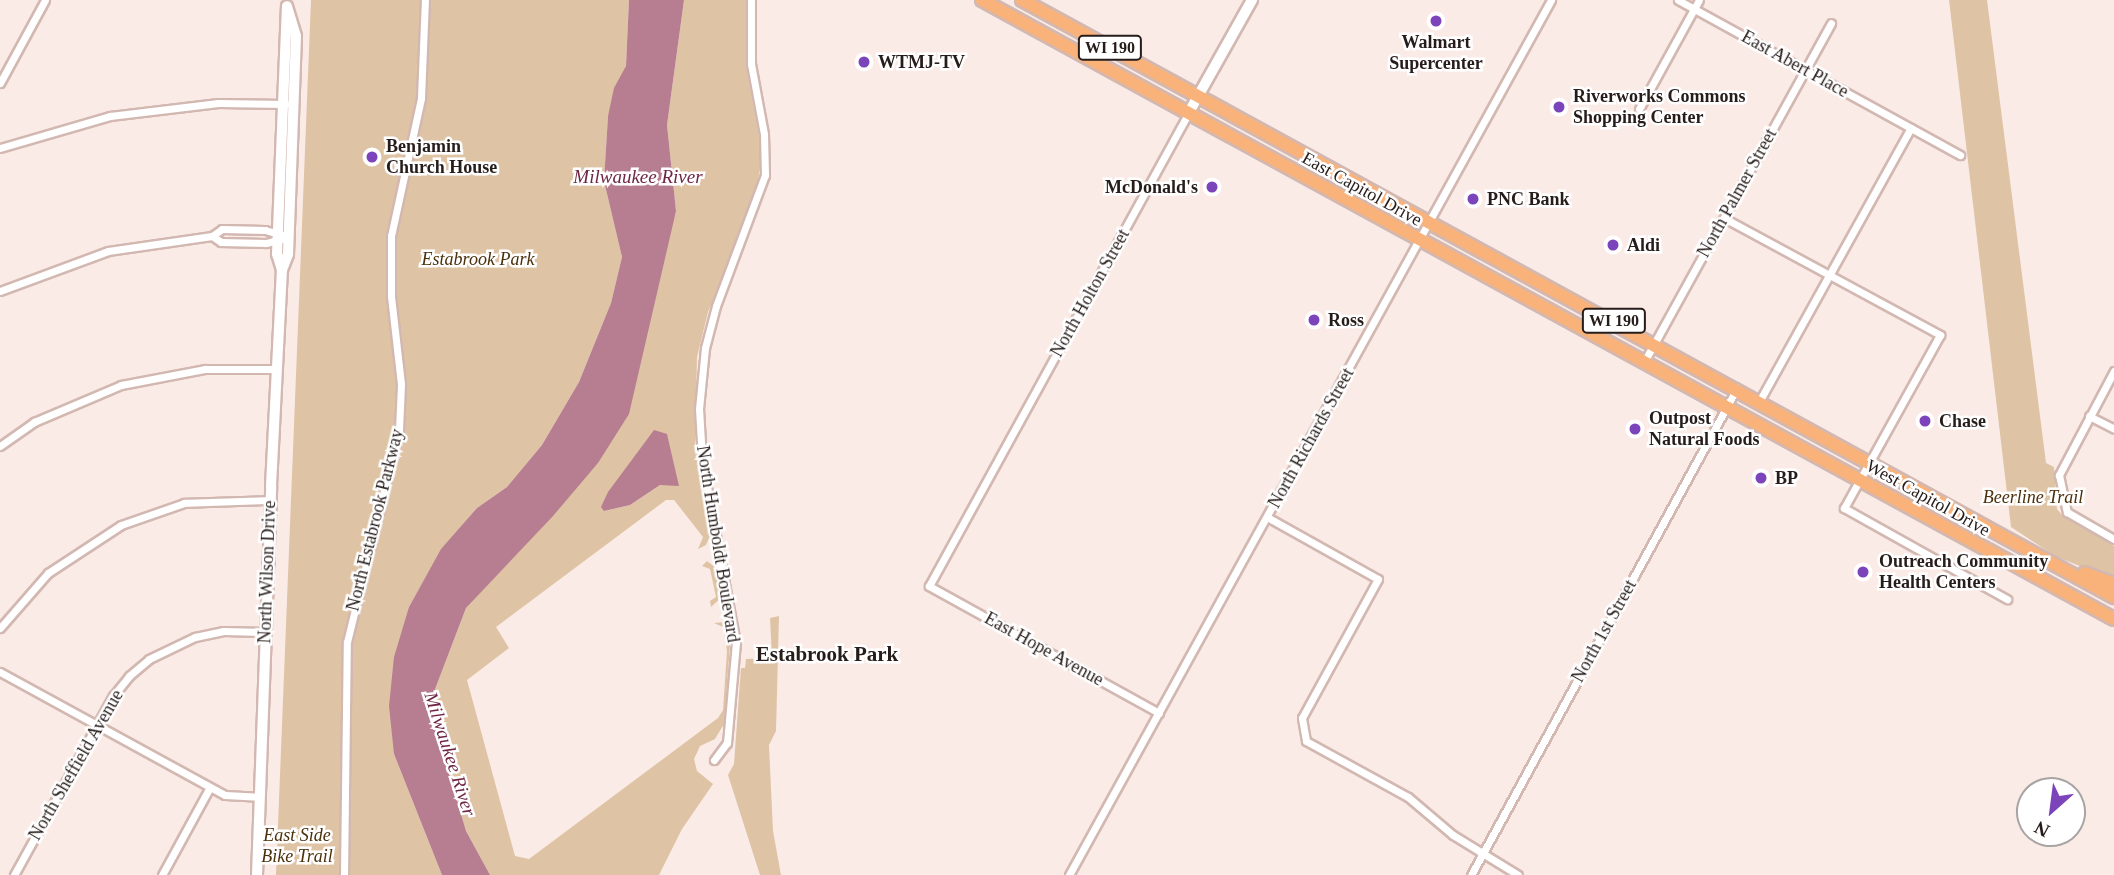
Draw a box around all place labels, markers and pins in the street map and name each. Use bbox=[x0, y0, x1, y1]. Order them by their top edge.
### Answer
marker: Walmart Supercenter bbox=[1428, 13, 1444, 29]
place label: Walmart Supercenter bbox=[1389, 32, 1483, 74]
place label: WTMJ-TV bbox=[878, 51, 965, 73]
marker: WTMJ-TV bbox=[856, 54, 872, 70]
place label: Riverworks Commons Shopping Center bbox=[1573, 86, 1745, 128]
marker: Riverworks Commons Shopping Center bbox=[1551, 99, 1567, 115]
place label: Benjamin Church House bbox=[386, 136, 497, 178]
marker: Benjamin Church House bbox=[364, 149, 380, 165]
place label: McDonald's bbox=[1105, 176, 1198, 198]
marker: McDonald's bbox=[1204, 179, 1220, 195]
place label: PNC Bank bbox=[1487, 188, 1570, 210]
marker: PNC Bank bbox=[1465, 191, 1481, 207]
place label: Aldi bbox=[1627, 234, 1660, 256]
marker: Aldi bbox=[1605, 237, 1621, 253]
place label: Ross bbox=[1328, 309, 1364, 331]
marker: Ross bbox=[1306, 312, 1322, 328]
place label: Outpost Natural Foods bbox=[1649, 408, 1760, 450]
place label: Chase bbox=[1939, 410, 1986, 432]
marker: Chase bbox=[1917, 413, 1933, 429]
marker: Outpost Natural Foods bbox=[1627, 421, 1643, 437]
place label: BP bbox=[1775, 467, 1798, 489]
marker: BP bbox=[1753, 470, 1769, 486]
place label: Outreach Community Health Centers bbox=[1879, 551, 2048, 594]
marker: Outreach Community Health Centers bbox=[1853, 562, 1873, 582]

